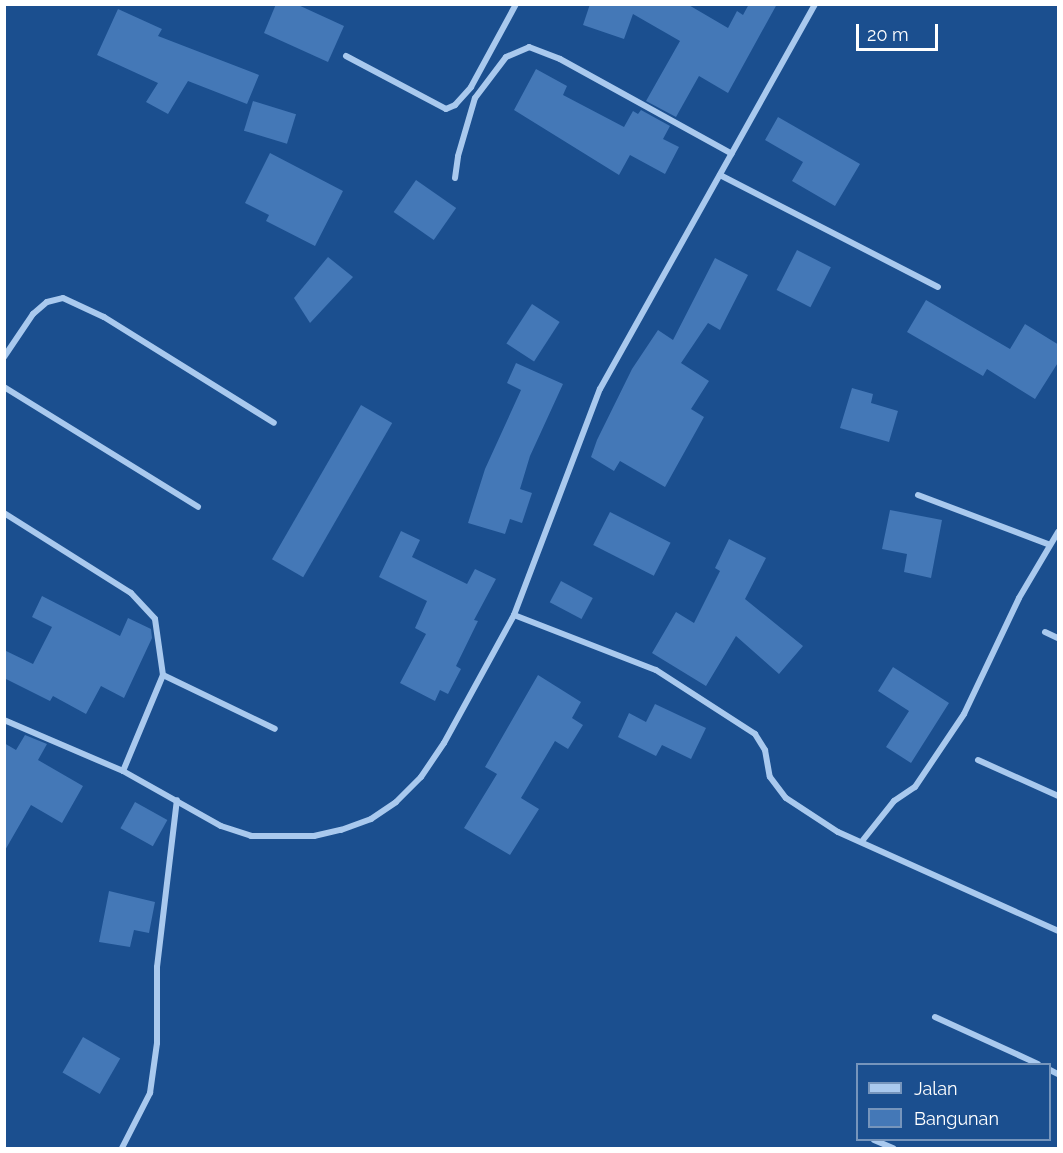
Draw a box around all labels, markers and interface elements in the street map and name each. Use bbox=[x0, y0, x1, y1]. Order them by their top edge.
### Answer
scale bar bbox=[859, 12, 942, 50]
text: 20 m bbox=[867, 24, 909, 45]
legend bbox=[856, 1063, 1051, 1141]
text: Jalan bbox=[914, 1078, 958, 1099]
text: Bangunan bbox=[914, 1108, 999, 1129]

